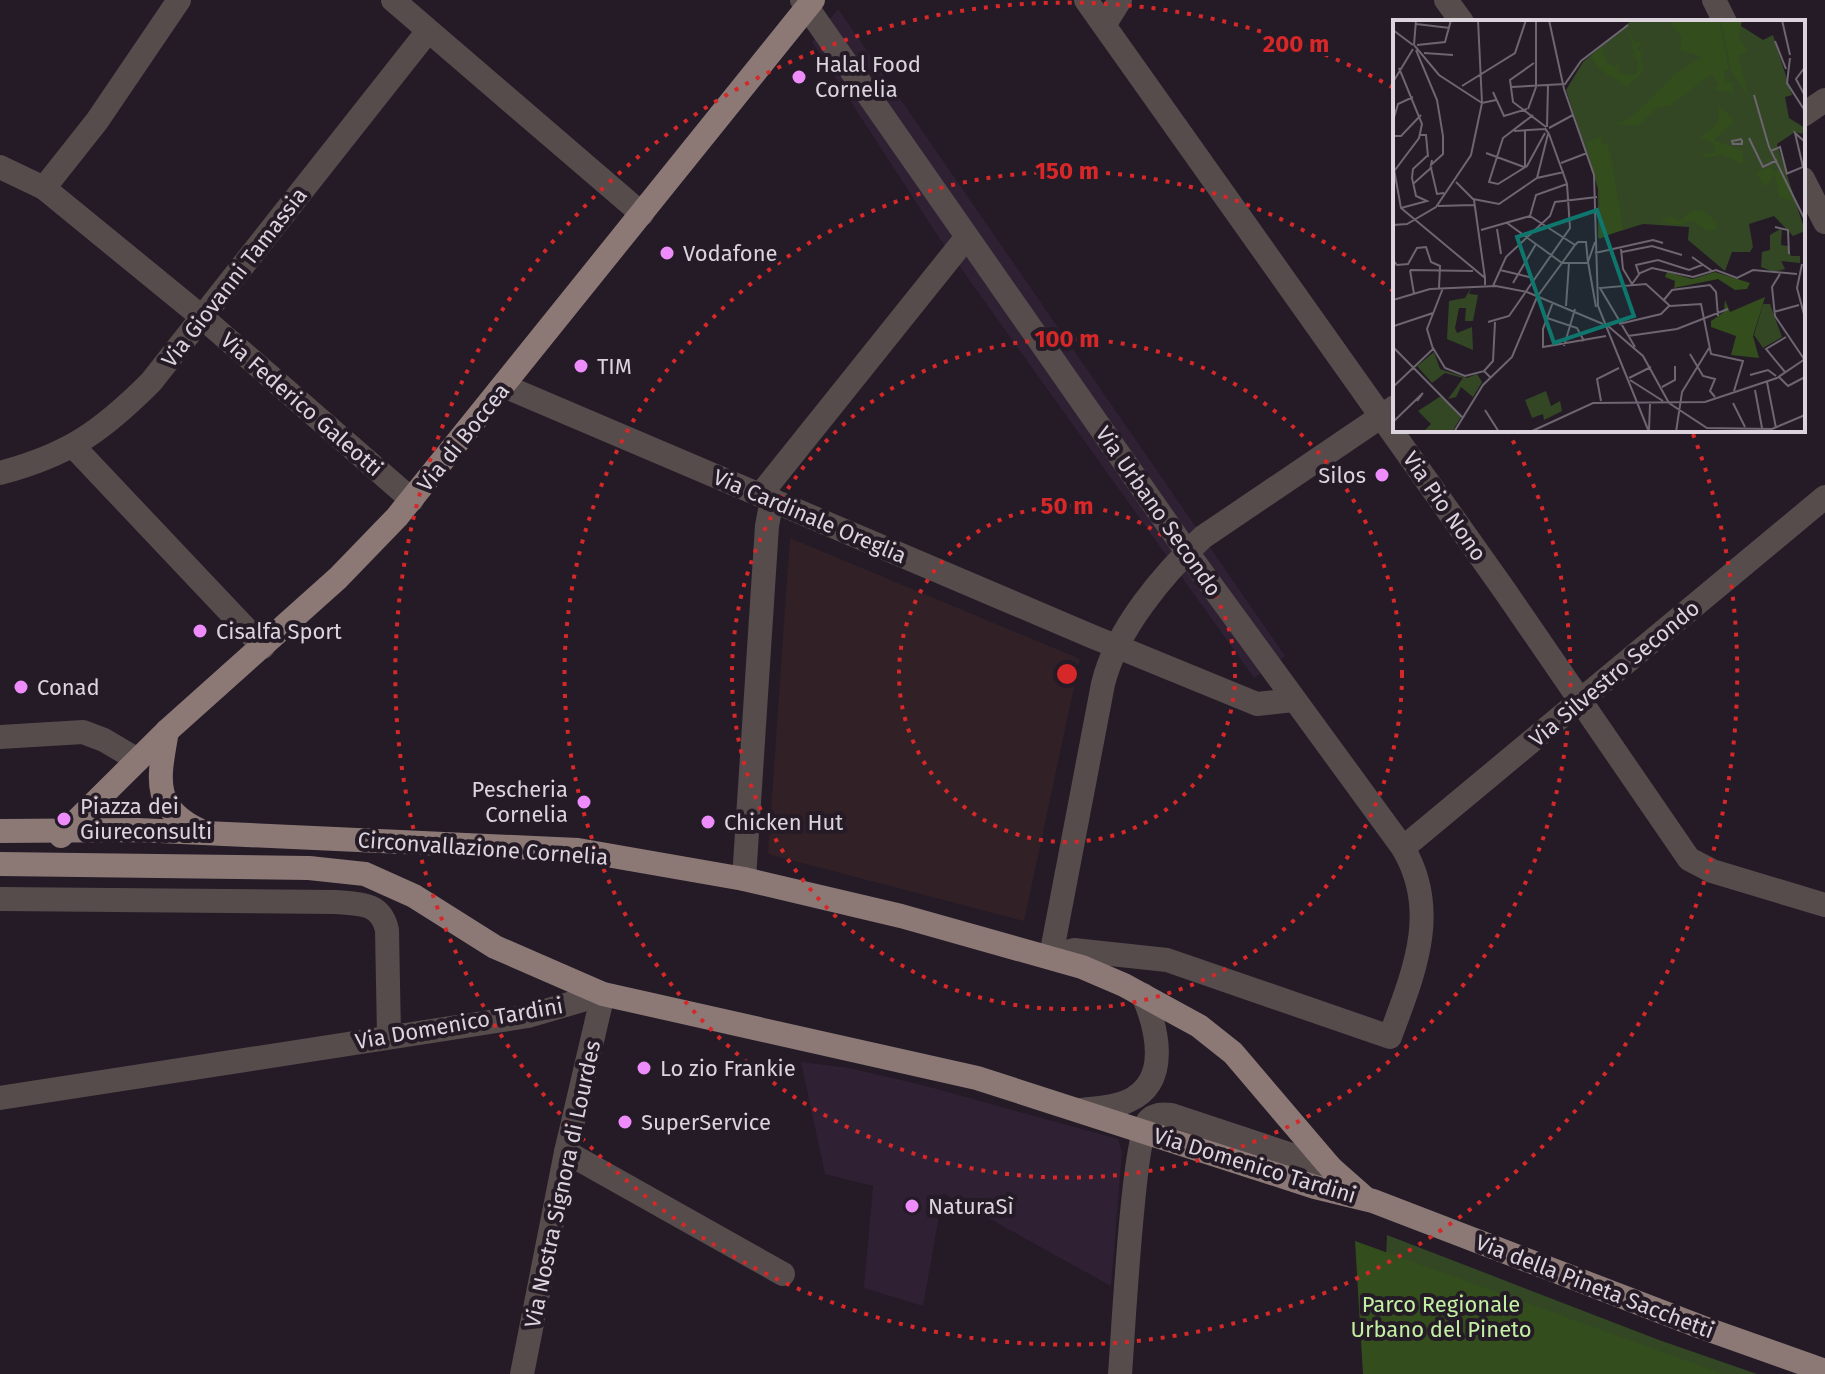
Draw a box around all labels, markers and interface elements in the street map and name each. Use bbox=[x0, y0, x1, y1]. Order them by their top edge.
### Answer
inset map bbox=[1393, 20, 1805, 432]
text: 200 m bbox=[1263, 30, 1329, 58]
place label: Halal Food Cornelia bbox=[815, 51, 921, 103]
marker: Halal Food Cornelia bbox=[790, 68, 808, 86]
text: 150 m bbox=[1035, 157, 1099, 185]
street label: Via Giovanni Tamassia bbox=[156, 182, 313, 373]
place label: Vodafone bbox=[683, 240, 778, 267]
marker: Vodafone bbox=[658, 244, 676, 262]
text: 100 m bbox=[1034, 325, 1100, 353]
street label: Via Federico Galeotti bbox=[215, 327, 388, 482]
place label: TIM bbox=[597, 353, 632, 380]
marker: TIM bbox=[572, 357, 590, 375]
street label: Via di Boccea bbox=[412, 378, 515, 497]
street label: Via Urbano Secondo bbox=[1090, 421, 1227, 602]
street label: Via Pio Nono bbox=[1397, 446, 1492, 566]
place label: Silos bbox=[1318, 462, 1366, 489]
street label: Via Cardinale Oreglia bbox=[709, 464, 911, 569]
marker: Silos bbox=[1373, 466, 1391, 484]
text: 50 m bbox=[1041, 492, 1093, 520]
street label: Via Silvestro Secondo bbox=[1524, 594, 1705, 752]
place label: Cisalfa Sport bbox=[216, 618, 342, 645]
marker: Cisalfa Sport bbox=[191, 622, 209, 640]
centre of rings bbox=[1053, 660, 1081, 688]
place label: Conad bbox=[37, 674, 100, 701]
marker: Conad bbox=[12, 678, 30, 696]
place label: Pescheria Cornelia bbox=[472, 776, 568, 828]
place label: Piazza dei Giureconsulti bbox=[80, 793, 212, 845]
marker: Pescheria Cornelia bbox=[575, 793, 593, 811]
place label: Chicken Hut bbox=[724, 809, 843, 836]
marker: Piazza dei Giureconsulti bbox=[55, 810, 73, 828]
marker: Chicken Hut bbox=[699, 813, 717, 831]
street label: Circonvallazione Cornelia bbox=[357, 826, 609, 871]
street label: Via Domenico Tardini bbox=[353, 992, 565, 1055]
street label: Via Nostra Signora di Lourdes bbox=[519, 1038, 606, 1330]
place label: Lo zio Frankie bbox=[660, 1055, 796, 1082]
marker: Lo zio Frankie bbox=[635, 1059, 653, 1077]
place label: SuperService bbox=[641, 1109, 771, 1136]
marker: SuperService bbox=[616, 1113, 634, 1131]
street label: Via Domenico Tardini bbox=[1150, 1122, 1359, 1209]
place label: NaturaSì bbox=[928, 1193, 1014, 1220]
marker: NaturaSì bbox=[903, 1197, 921, 1215]
street label: Via della Pineta Sacchetti bbox=[1472, 1229, 1718, 1344]
park label: Parco Regionale Urbano del Pineto bbox=[1350, 1291, 1532, 1343]

